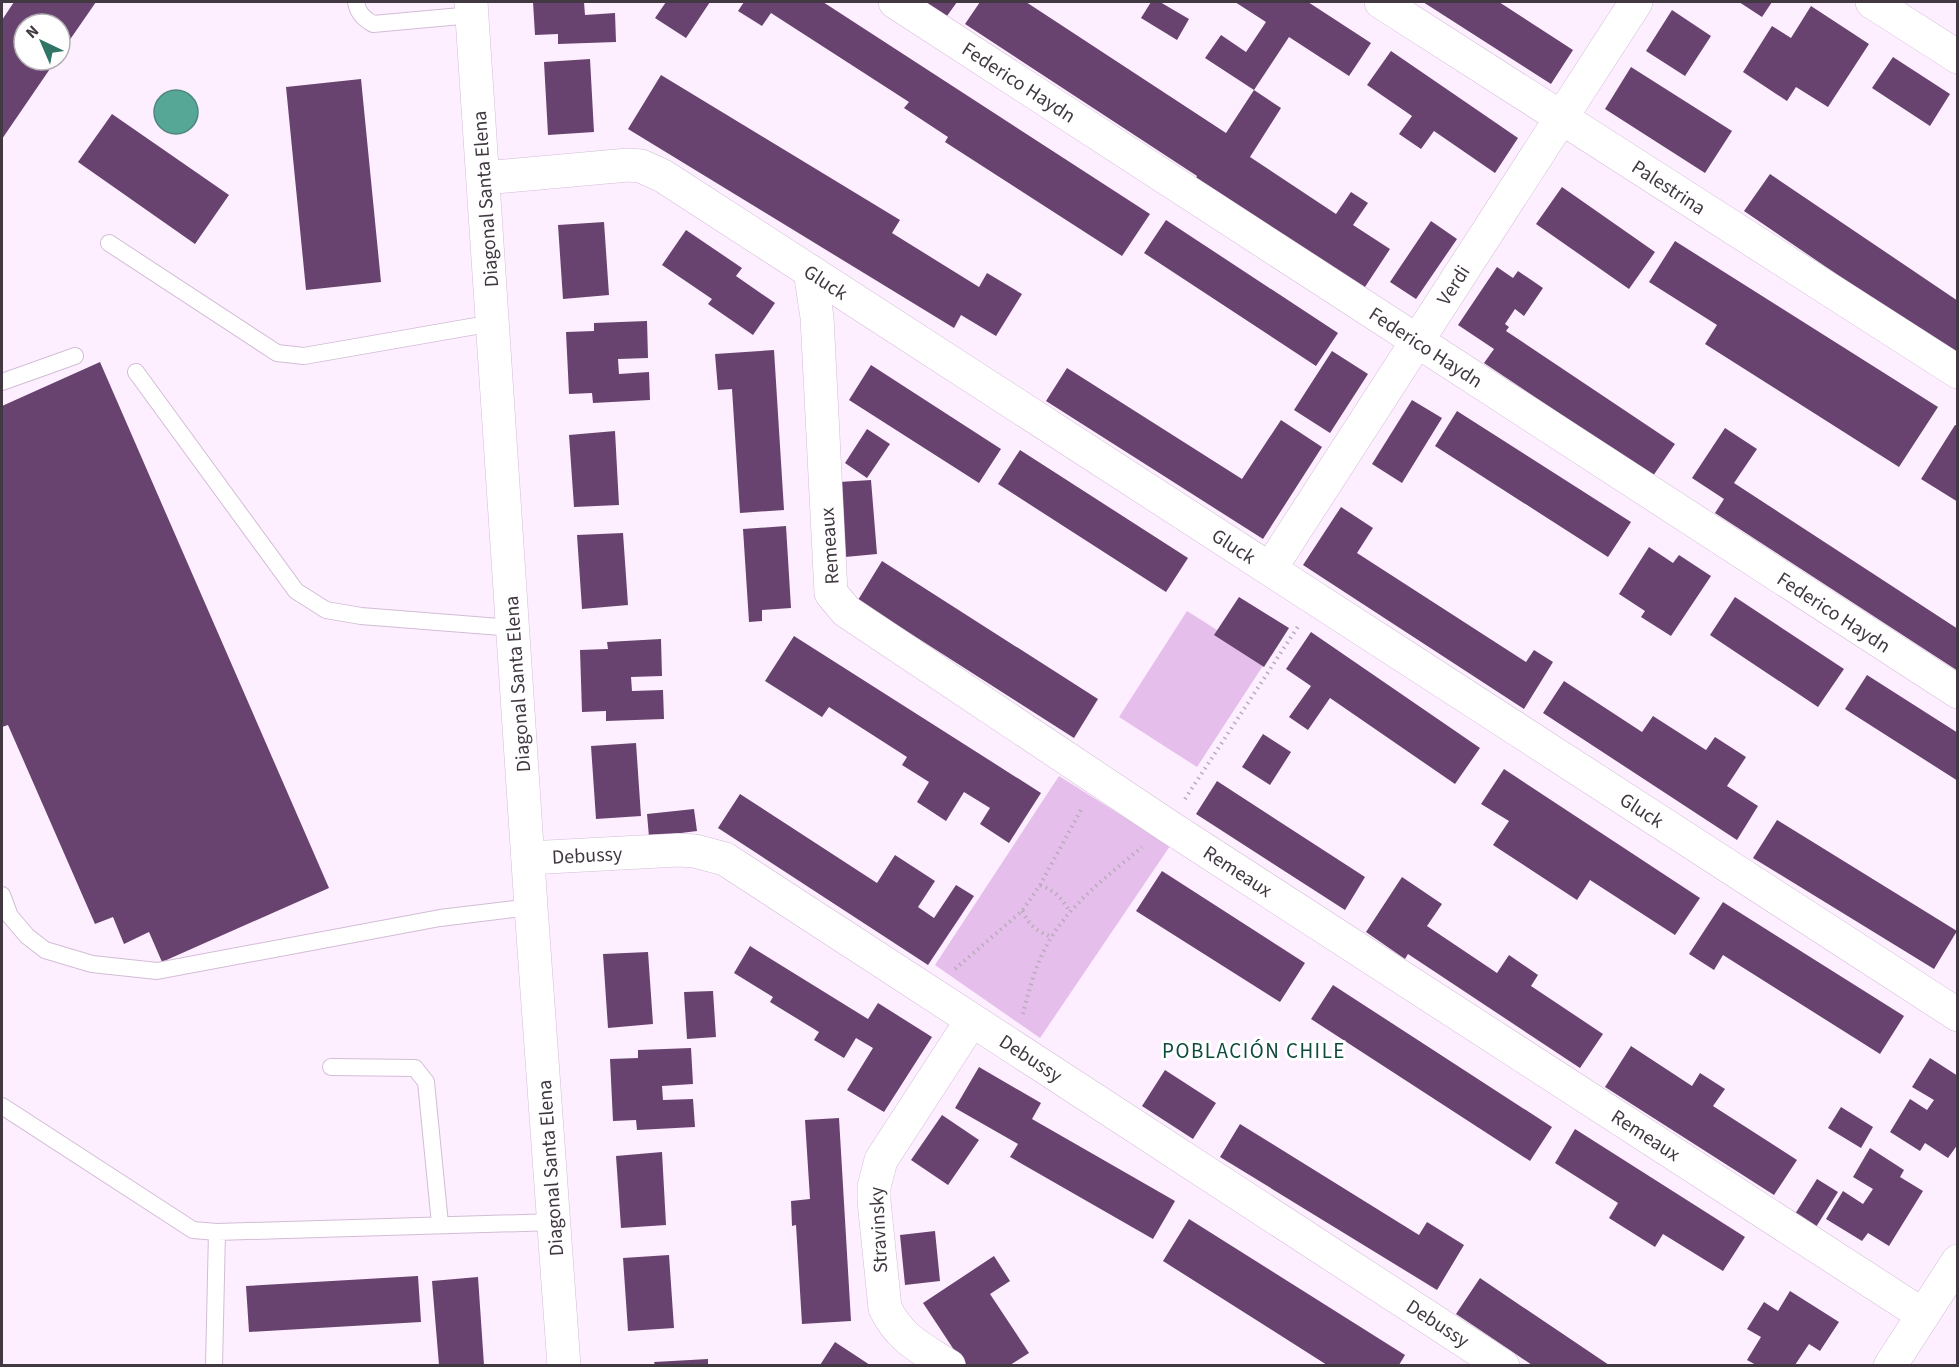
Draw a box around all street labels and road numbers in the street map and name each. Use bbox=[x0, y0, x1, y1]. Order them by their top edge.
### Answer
street label: Federico Haydn bbox=[956, 36, 1081, 130]
street label: Diagonal Santa Elena bbox=[466, 110, 506, 288]
street label: Palestrina bbox=[1626, 153, 1711, 222]
street label: Gluck bbox=[798, 258, 853, 308]
street label: Verdi bbox=[1430, 260, 1477, 311]
street label: Federico Haydn bbox=[1363, 301, 1488, 395]
street label: Remeaux bbox=[813, 506, 847, 585]
street label: Gluck bbox=[1206, 522, 1261, 572]
street label: Federico Haydn bbox=[1771, 566, 1896, 660]
street label: Diagonal Santa Elena bbox=[498, 595, 538, 773]
street label: Gluck bbox=[1614, 786, 1669, 836]
street label: Remeaux bbox=[1197, 839, 1278, 905]
street label: Debussy bbox=[551, 840, 624, 872]
street label: Debussy bbox=[993, 1028, 1068, 1090]
street label: Diagonal Santa Elena bbox=[531, 1079, 571, 1257]
street label: Remeaux bbox=[1605, 1103, 1686, 1169]
street label: Stravinsky bbox=[863, 1185, 895, 1274]
street label: Debussy bbox=[1400, 1293, 1475, 1355]

